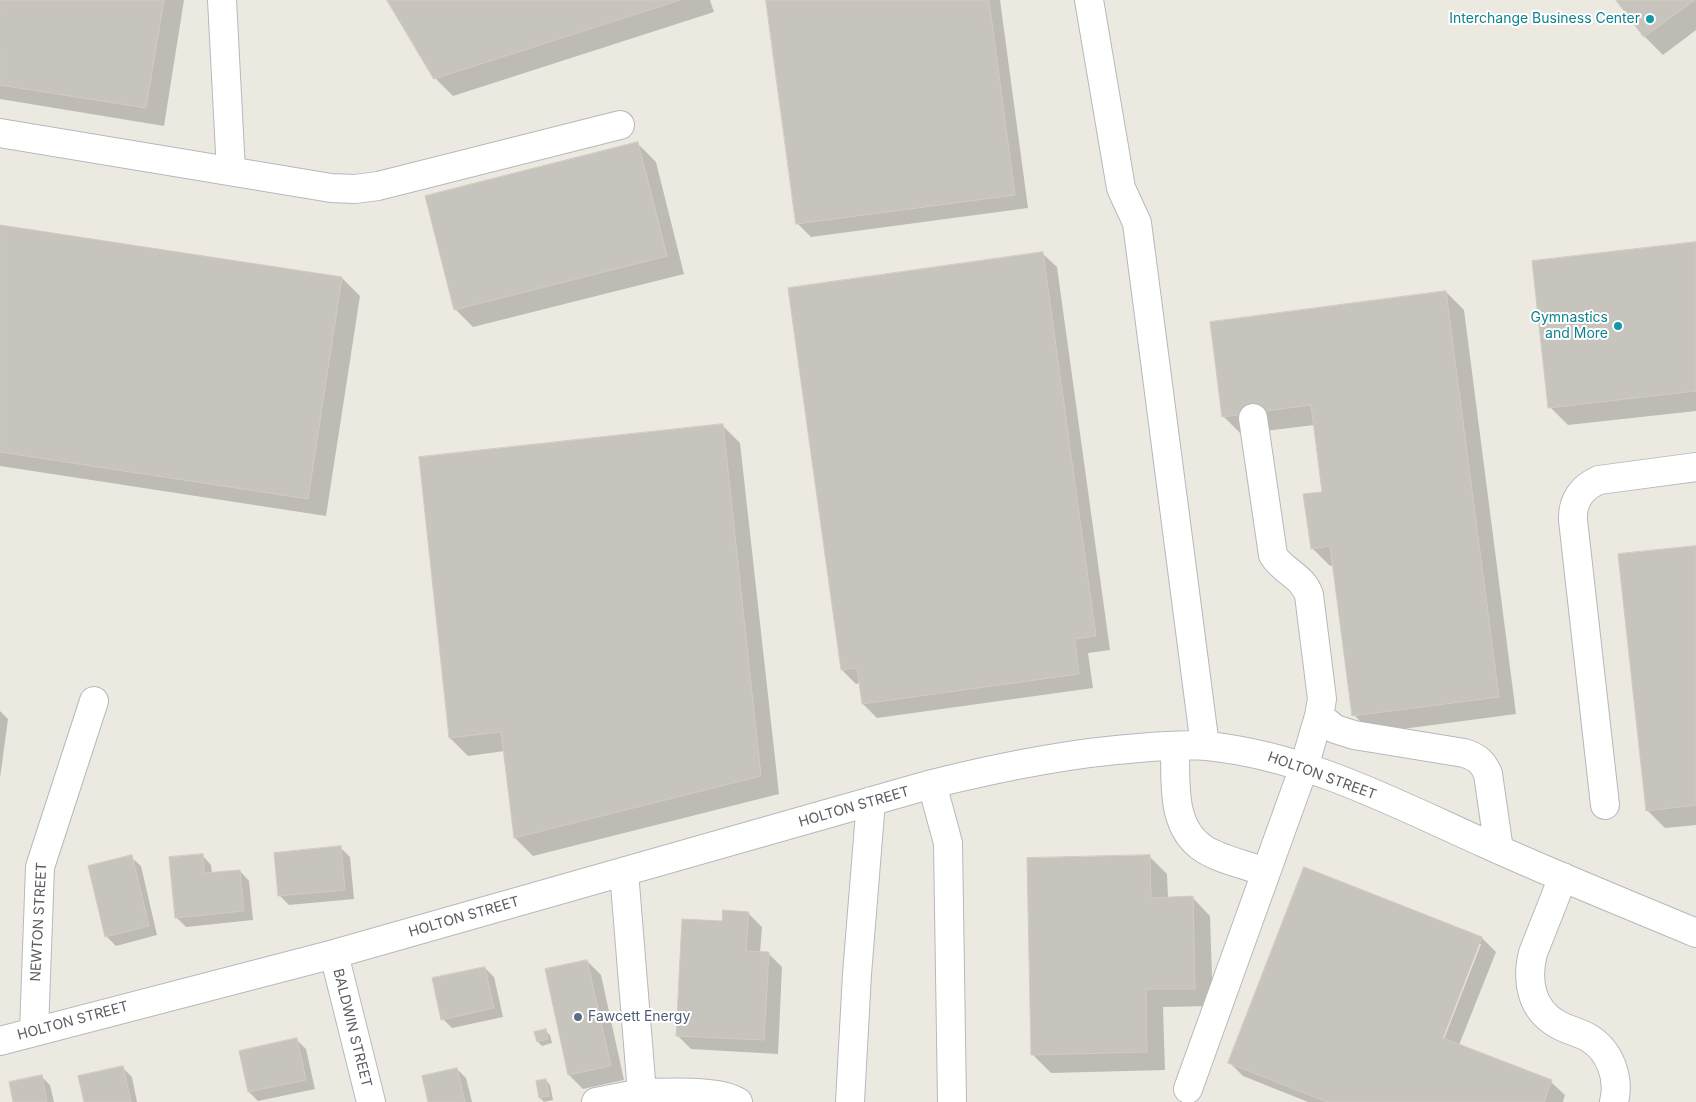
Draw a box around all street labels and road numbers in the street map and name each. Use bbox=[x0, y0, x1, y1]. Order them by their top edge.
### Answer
street label: HOLTON STREET bbox=[1265, 749, 1379, 803]
street label: HOLTON STREET bbox=[797, 783, 911, 831]
street label: NEWTON STREET bbox=[27, 862, 51, 982]
street label: HOLTON STREET bbox=[407, 893, 521, 941]
street label: BALDWIN STREET bbox=[329, 967, 375, 1089]
street label: HOLTON STREET bbox=[16, 998, 130, 1044]

